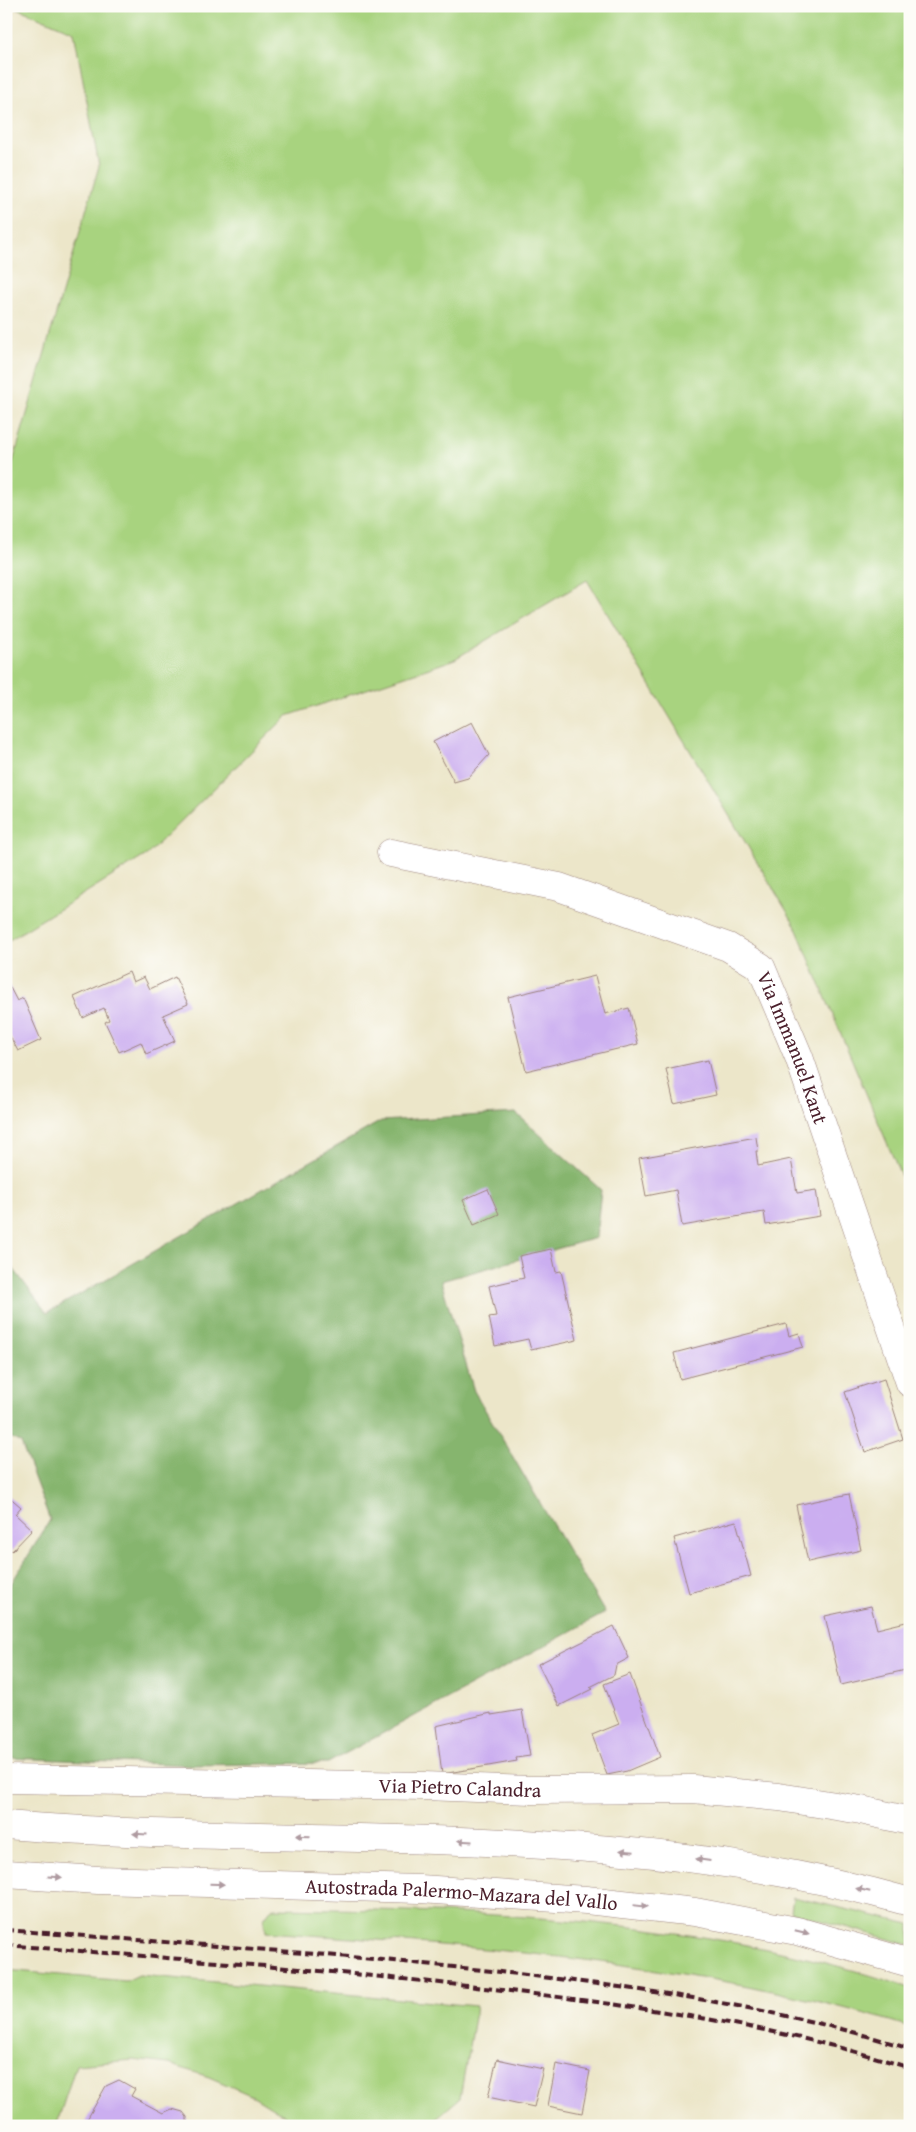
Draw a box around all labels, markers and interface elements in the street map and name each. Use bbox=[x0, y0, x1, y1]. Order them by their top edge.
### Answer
street label: Via Immanuel Kant bbox=[750, 966, 836, 1128]
street label: Via Pietro Calandra bbox=[378, 1770, 542, 1804]
one-way arrow bbox=[132, 1829, 148, 1837]
one-way arrow bbox=[294, 1832, 310, 1840]
one-way arrow bbox=[457, 1837, 473, 1845]
one-way arrow bbox=[619, 1847, 635, 1855]
one-way arrow bbox=[695, 1855, 711, 1863]
street label: Autostrada Palermo-Mazara del Vallo bbox=[305, 1871, 619, 1917]
one-way arrow bbox=[47, 1873, 63, 1881]
one-way arrow bbox=[209, 1880, 225, 1888]
one-way arrow bbox=[854, 1885, 870, 1893]
one-way arrow bbox=[634, 1902, 650, 1910]
one-way arrow bbox=[794, 1928, 809, 1936]

